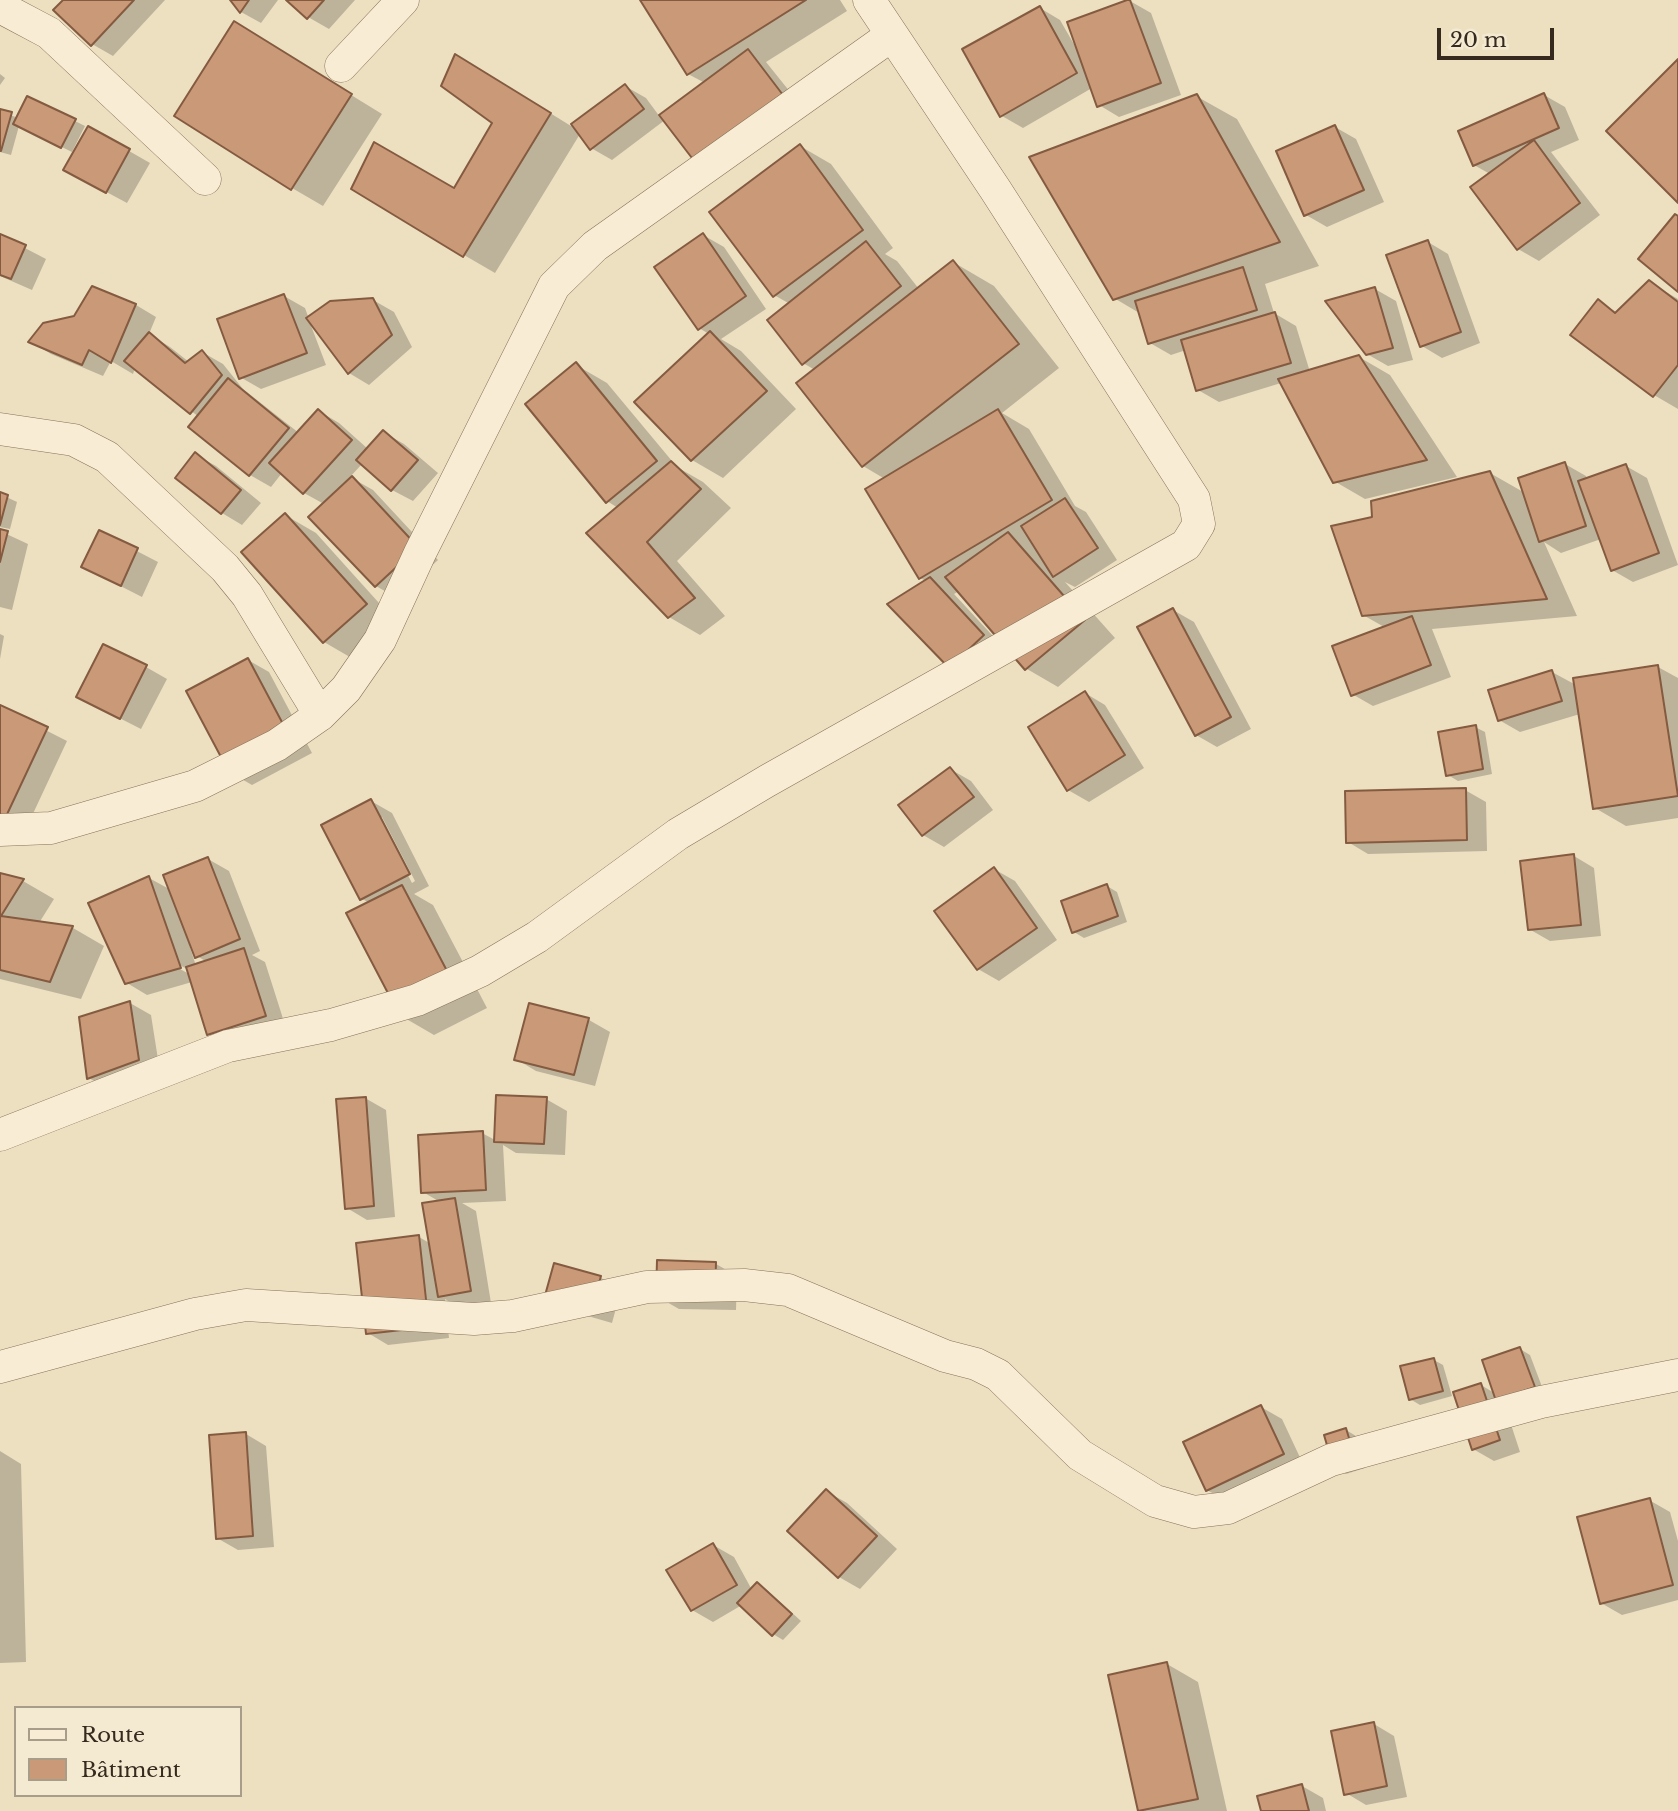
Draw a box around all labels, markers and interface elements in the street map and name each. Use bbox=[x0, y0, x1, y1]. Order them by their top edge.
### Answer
scale bar bbox=[1440, 14, 1557, 58]
text: 20 m bbox=[1450, 27, 1507, 53]
legend bbox=[14, 1706, 242, 1797]
text: Route bbox=[81, 1722, 145, 1748]
text: Bâtiment bbox=[81, 1757, 181, 1783]

